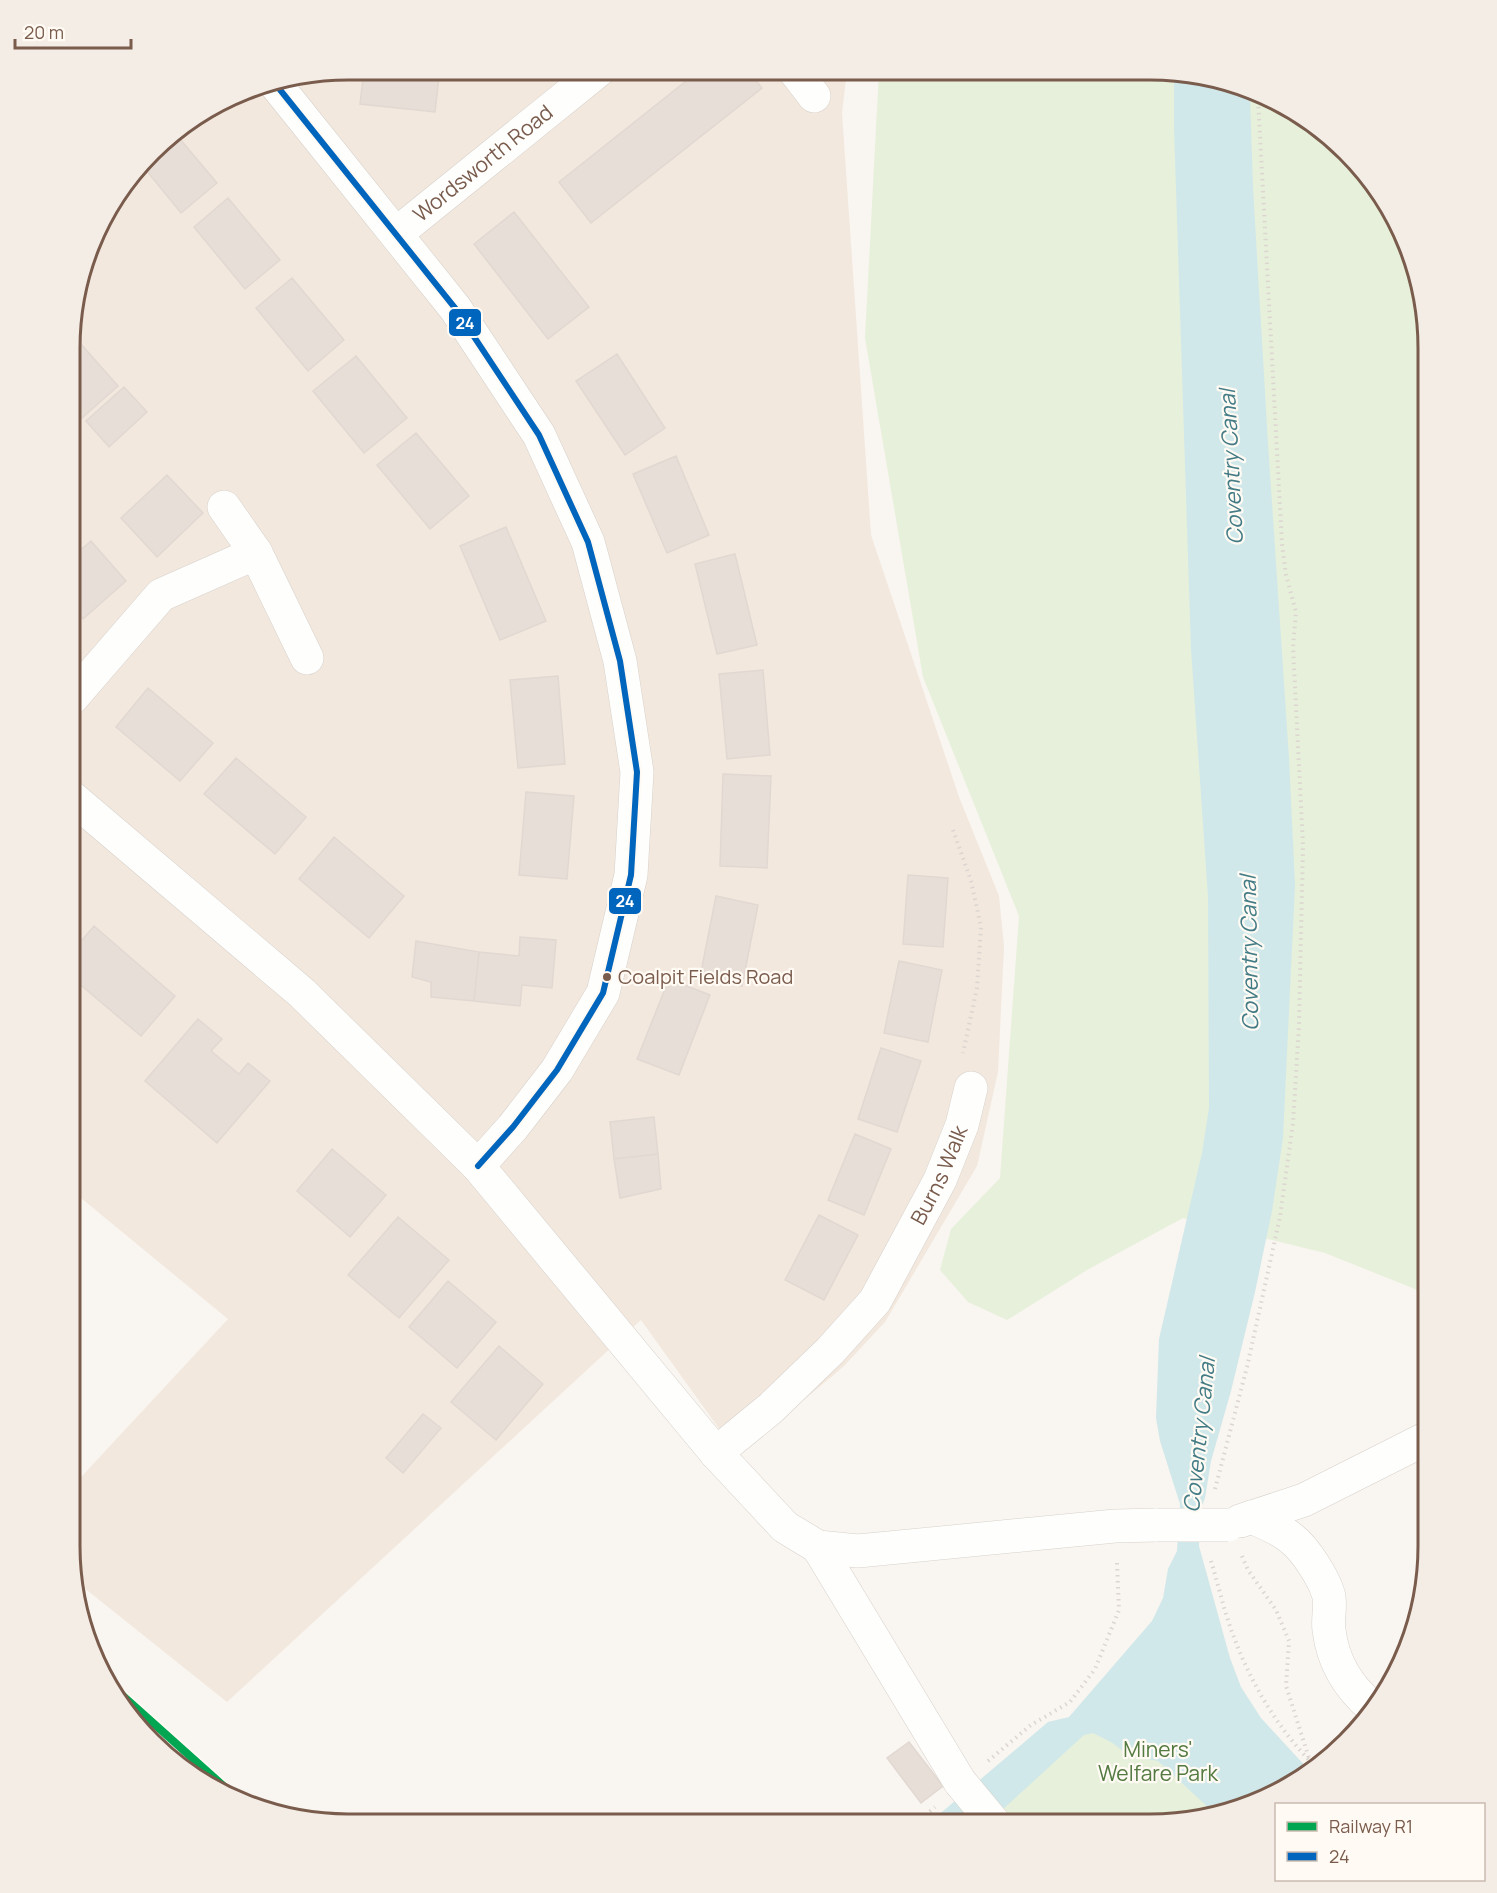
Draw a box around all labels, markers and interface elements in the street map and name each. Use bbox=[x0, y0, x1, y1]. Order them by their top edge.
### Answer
scale bar bbox=[15, 12, 130, 50]
text: 20 m bbox=[24, 20, 64, 44]
street label: Wordsworth Road bbox=[407, 98, 558, 228]
line badge: 24 bbox=[448, 308, 482, 337]
text: 24 bbox=[456, 312, 474, 334]
water label: Coventry Canal bbox=[1212, 386, 1250, 545]
water label: Coventry Canal bbox=[1233, 872, 1265, 1031]
line badge: 24 bbox=[608, 887, 642, 915]
text: 24 bbox=[616, 890, 634, 912]
place label: Coalpit Fields Road bbox=[618, 963, 793, 990]
marker: Coalpit Fields Road bbox=[601, 971, 613, 983]
street label: Burns Walk bbox=[904, 1121, 974, 1229]
water label: Coventry Canal bbox=[1176, 1353, 1222, 1514]
park label: Miners' Welfare Park bbox=[1098, 1735, 1219, 1787]
legend bbox=[1275, 1803, 1485, 1881]
text: Railway R1 bbox=[1329, 1814, 1413, 1838]
text: 24 bbox=[1329, 1844, 1350, 1868]

